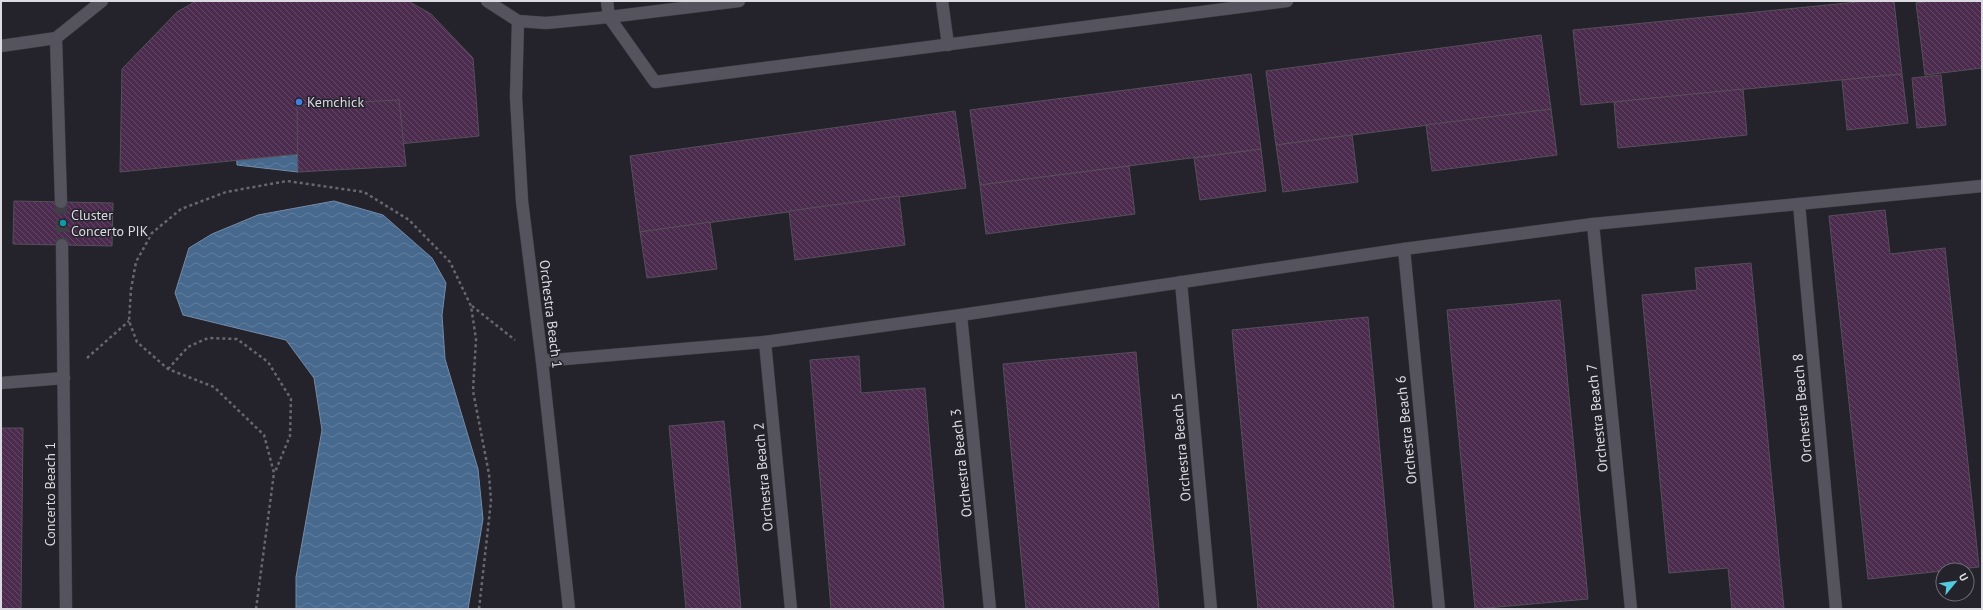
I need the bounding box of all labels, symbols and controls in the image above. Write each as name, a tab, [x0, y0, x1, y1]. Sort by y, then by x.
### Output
place label: Kemchick	[307, 93, 364, 111]
marker: Kemchick	[294, 97, 304, 107]
place label: Cluster Concerto PIK	[71, 206, 149, 240]
marker: Cluster Concerto PIK	[58, 218, 68, 228]
street label: Orchestra Beach 1	[535, 259, 567, 369]
street label: Orchestra Beach 8	[1788, 353, 1816, 463]
street label: Orchestra Beach 7	[1582, 363, 1612, 473]
street label: Orchestra Beach 6	[1391, 375, 1421, 485]
street label: Orchestra Beach 5	[1167, 392, 1195, 502]
street label: Orchestra Beach 3	[946, 408, 976, 518]
street label: Orchestra Beach 2	[749, 422, 777, 532]
street label: Concerto Beach 1	[41, 442, 59, 546]
north arrow	[1935, 562, 1975, 602]
text: U	[1956, 571, 1972, 584]

